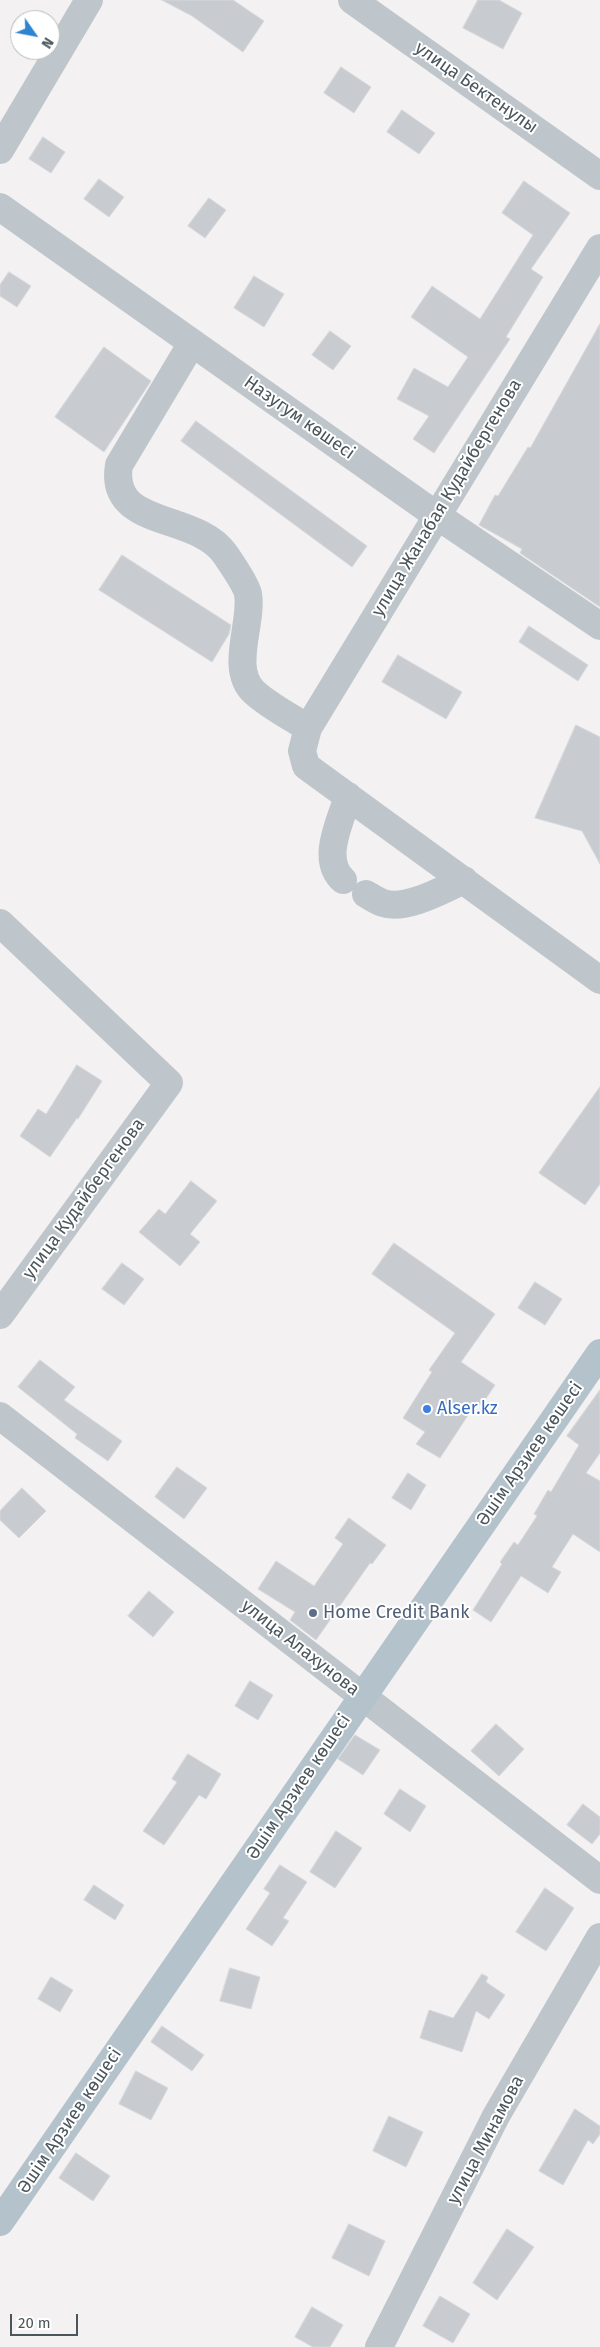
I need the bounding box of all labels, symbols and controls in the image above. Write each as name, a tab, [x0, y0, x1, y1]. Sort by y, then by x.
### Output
north arrow	[10, 10, 60, 60]
text: N	[38, 34, 57, 51]
street label: улица Бектенулы	[410, 38, 542, 138]
street label: Назугум көшесі	[239, 372, 359, 464]
street label: улица Жанабая Кудайбергенова	[367, 375, 527, 621]
street label: улица Кудайбергенова	[18, 1114, 150, 1284]
street label: Әшім Арзиев көшесі	[472, 1378, 588, 1530]
place label: Alser.kz	[437, 1398, 498, 1420]
marker: Alser.kz	[421, 1403, 433, 1415]
street label: улица Алахунова	[237, 1595, 363, 1701]
place label: Home Credit Bank	[323, 1602, 469, 1624]
marker: Home Credit Bank	[307, 1607, 319, 1619]
street label: Әшім Арзиев көшесі	[242, 1710, 356, 1864]
street label: Әшім Арзиев көшесі	[13, 2044, 127, 2198]
street label: улица Минамова	[443, 2072, 529, 2208]
scale bar	[12, 2304, 80, 2336]
text: 20 m	[18, 2314, 51, 2332]

